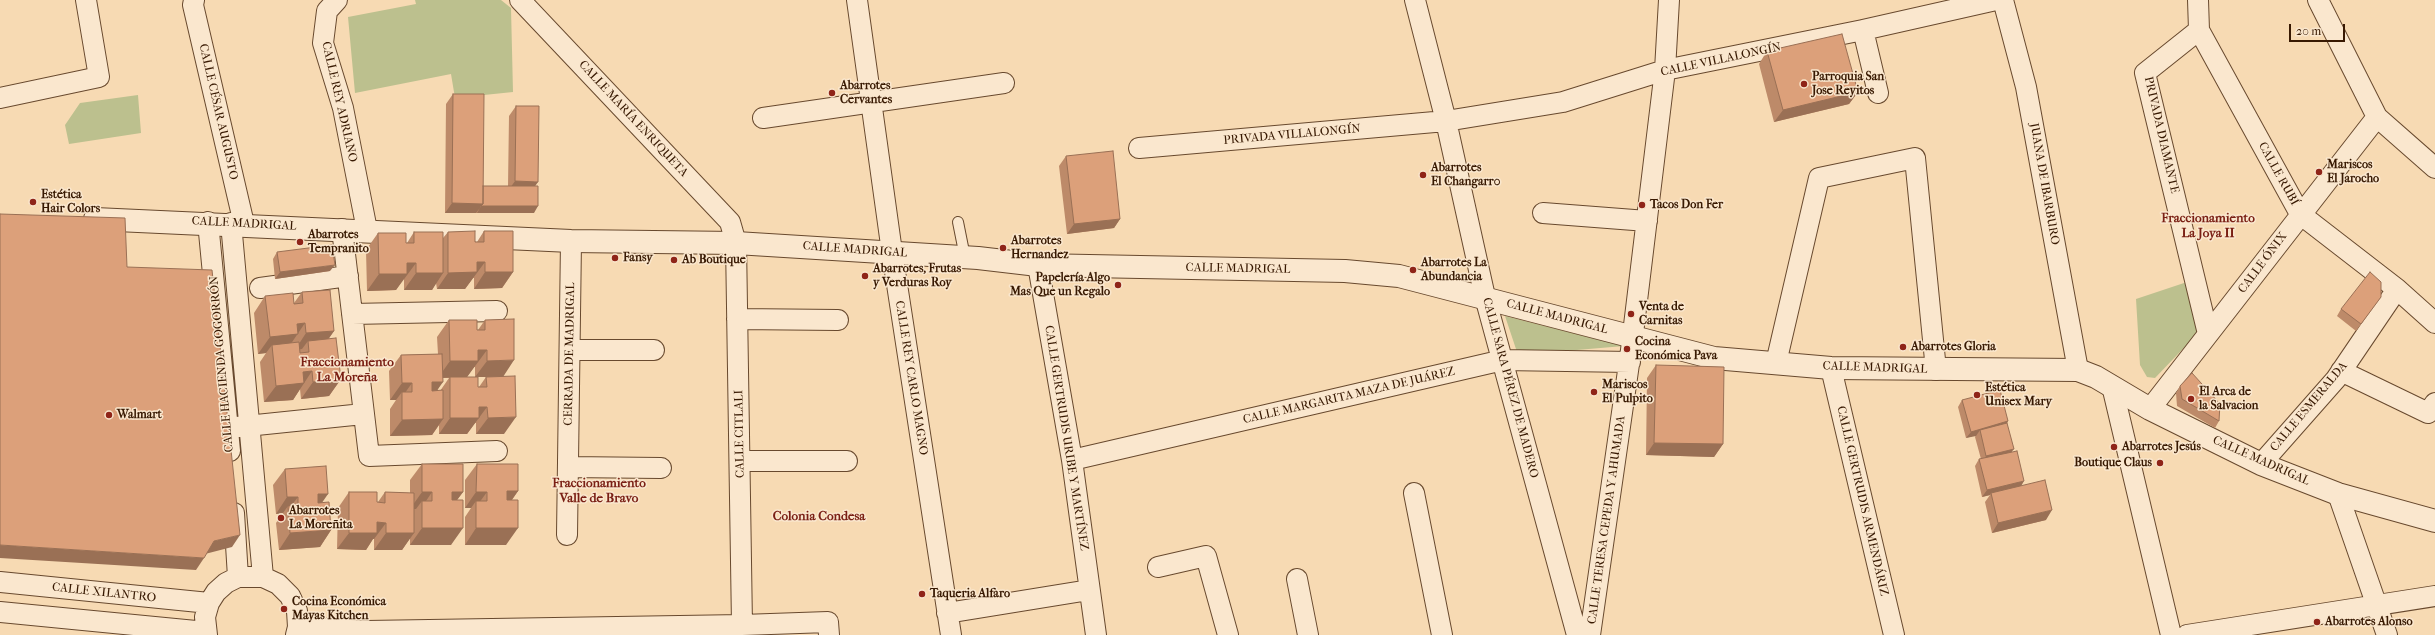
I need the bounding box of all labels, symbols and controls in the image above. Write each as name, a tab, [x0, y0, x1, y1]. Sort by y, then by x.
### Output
scale bar	[2291, 16, 2347, 42]
text: 20 m	[2296, 24, 2321, 38]
street label: CALLE REY ADRIANO	[318, 40, 360, 164]
street label: CALLE VILLALONGÍN	[1659, 40, 1783, 80]
street label: CALLE CÉSAR AUGUSTO	[195, 43, 241, 181]
street label: CALLE MARÍA ENRIQUETA	[575, 58, 691, 180]
place label: Parroquia San Jose Reyitos	[1812, 70, 1884, 98]
street label: PRIVADA DIAMANTE	[2141, 75, 2181, 195]
place label: Abarrotes Cervantes	[840, 79, 892, 107]
marker: Parroquia San Jose Reyitos	[1799, 79, 1809, 89]
marker: Abarrotes Cervantes	[827, 88, 837, 98]
street label: PRIVADA VILLALONGÍN	[1223, 122, 1361, 148]
street label: JUANA DE IBARBURO	[2026, 122, 2062, 246]
street label: CALLE RUBÍ	[2255, 140, 2301, 208]
place label: Mariscos El Jarocho	[2327, 158, 2379, 186]
place label: Abarrotes El Changarr0	[1431, 161, 1500, 189]
marker: Mariscos El Jarocho	[2314, 167, 2324, 177]
marker: Abarrotes El Changarr0	[1418, 170, 1428, 180]
place label: Estética Hair Colors	[41, 188, 100, 216]
marker: Estética Hair Colors	[28, 197, 38, 207]
place label: Tacos Don Fer	[1650, 198, 1723, 212]
marker: Tacos Don Fer	[1637, 200, 1647, 210]
district label: Fraccionamiento La Joya II	[2161, 211, 2255, 242]
street label: CALLE MADRIGAL	[191, 214, 297, 234]
place label: Abarrotes Tempranito	[308, 228, 369, 256]
street label: CALLE ÓNIX	[2235, 230, 2291, 296]
place label: Abarrotes Hernandez	[1011, 234, 1069, 262]
marker: Abarrotes Tempranito	[295, 237, 305, 247]
street label: CALLE MADRIGAL	[802, 239, 908, 261]
marker: Abarrotes Hernandez	[998, 243, 1008, 253]
place label: Fansy	[623, 251, 653, 265]
marker: Fansy	[610, 253, 620, 263]
place label: Ab Boutique	[682, 253, 746, 267]
marker: Ab Boutique	[669, 255, 679, 265]
place label: Abarrotes La Abundancia	[1421, 256, 1487, 284]
street label: CALLE MADRIGAL	[1186, 261, 1290, 277]
place label: Abarrotes, Frutas y Verduras Roy	[873, 262, 961, 290]
marker: Abarrotes La Abundancia	[1408, 265, 1418, 275]
marker: Abarrotes, Frutas y Verduras Roy	[860, 271, 870, 281]
place label: Papelería Algo Mas Que un Regalo	[1010, 271, 1110, 299]
street label: CALLE HACIENDA GOGORRÓN	[207, 275, 237, 453]
marker: Papelería Algo Mas Que un Regalo	[1113, 280, 1123, 290]
street label: CERRADA DE MADRIGAL	[562, 282, 578, 426]
street label: CALLE SARA PÉREZ DE MADERO	[1479, 296, 1541, 480]
street label: CALLE MADRIGAL	[1505, 296, 1609, 338]
street label: CALLE REY CARLO MAGNO	[892, 300, 930, 456]
place label: Venta de Carnitas	[1639, 300, 1684, 328]
marker: Venta de Carnitas	[1626, 309, 1636, 319]
street label: CALLE GERTRUDIS URIBE Y MARTÍNEZ	[1041, 324, 1091, 552]
place label: Cocina Económica Pava	[1635, 335, 1717, 363]
place label: Abarrotes Gloria	[1911, 340, 1996, 354]
marker: Abarrotes Gloria	[1898, 342, 1908, 352]
marker: Cocina Económica Pava	[1622, 344, 1632, 354]
district label: Fraccionamiento La Moreña	[300, 355, 394, 386]
street label: CALLE MADRIGAL	[1822, 359, 1928, 377]
street label: CALLE ESMERALDA	[2267, 359, 2351, 455]
street label: CALLE MARGARITA MAZA DE JUÁREZ	[1242, 365, 1456, 427]
place label: Mariscos El Pulpito	[1602, 378, 1653, 406]
place label: Estética Unisex Mary	[1985, 381, 2052, 409]
place label: El Arca de la Salvacion	[2199, 385, 2259, 413]
marker: Mariscos El Pulpito	[1589, 387, 1599, 397]
street label: CALLE CITLALI	[732, 390, 748, 478]
marker: Estética Unisex Mary	[1972, 390, 1982, 400]
marker: El Arca de la Salvacion	[2186, 394, 2196, 404]
street label: CALLE GERTRUDIS ARMENDÁRIZ	[1833, 405, 1891, 597]
place label: Walmart	[117, 408, 162, 422]
marker: Walmart	[104, 410, 114, 420]
street label: CALLE TERESA CEPEDA Y AHUMADA	[1585, 415, 1629, 625]
street label: CALLE MADRIGAL	[2210, 433, 2312, 489]
place label: Abarrotes Jesús	[2122, 440, 2201, 454]
marker: Abarrotes Jesús	[2109, 442, 2119, 452]
place label: Boutique Claus	[2074, 456, 2152, 470]
marker: Boutique Claus	[2155, 458, 2165, 468]
district label: Fraccionamiento Valle de Bravo	[552, 476, 646, 507]
place label: Abarrotes La Moreñita	[289, 504, 352, 532]
district label: Colonia Condesa	[773, 509, 865, 525]
marker: Abarrotes La Moreñita	[276, 513, 286, 523]
street label: CALLE XILANTRO	[51, 580, 157, 606]
place label: Taqueria Alfaro	[930, 587, 1010, 601]
marker: Taqueria Alfaro	[917, 589, 927, 599]
place label: Cocina Económica Mayas Kitchen	[292, 595, 386, 623]
marker: Cocina Económica Mayas Kitchen	[279, 604, 289, 614]
place label: Abarrotes Alonso	[2325, 615, 2412, 629]
marker: Abarrotes Alonso	[2312, 617, 2322, 627]

